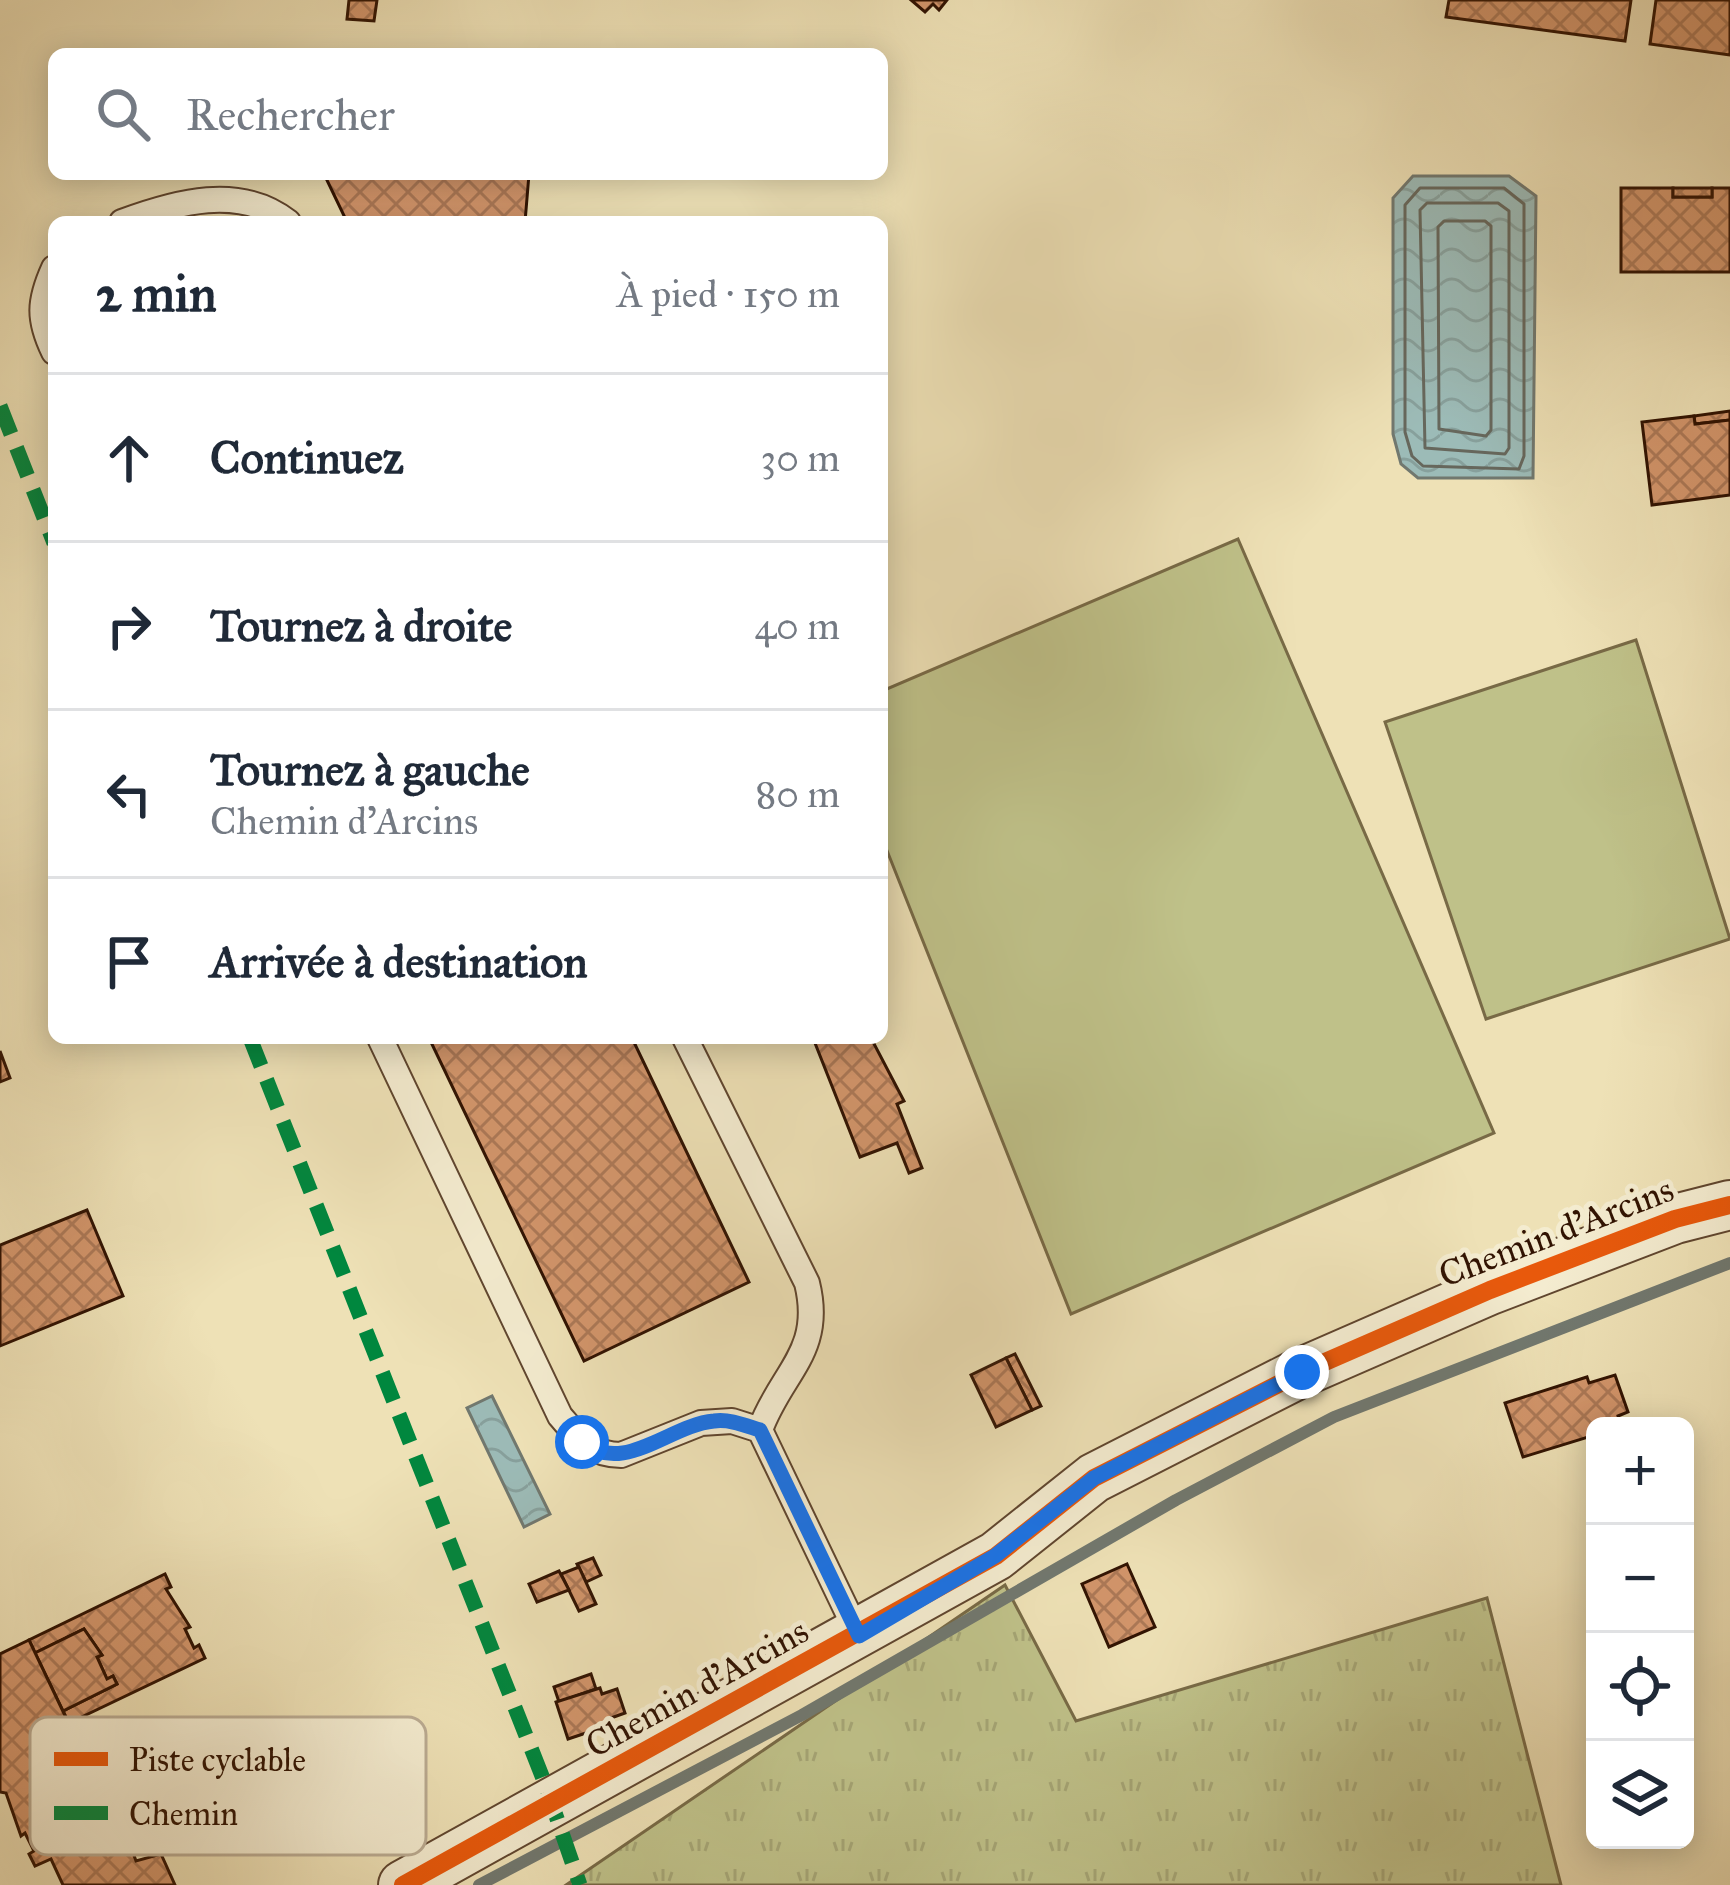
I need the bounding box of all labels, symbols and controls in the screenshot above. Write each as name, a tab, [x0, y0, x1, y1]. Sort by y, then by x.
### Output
search box	[48, 48, 888, 180]
icon: search	[90, 81, 156, 147]
text: Rechercher	[186, 87, 395, 142]
text: 2 min	[96, 263, 217, 325]
text: À pied · 150 m	[617, 270, 840, 318]
icon: ahead	[96, 425, 162, 491]
text: Continuez	[210, 430, 404, 485]
text: 30 m	[761, 434, 840, 482]
icon: right	[96, 593, 162, 659]
text: Tournez à droite	[210, 598, 512, 653]
text: 40 m	[754, 602, 840, 650]
text: Tournez à gauche	[210, 742, 530, 797]
icon: left	[96, 761, 162, 827]
text: 80 m	[755, 770, 840, 818]
text: Chemin d'Arcins	[210, 797, 478, 845]
icon: arrive	[96, 929, 162, 995]
text: Arrivée à destination	[210, 934, 588, 989]
street label: Chemin d'Arcins	[1433, 1167, 1679, 1297]
route end	[1275, 1345, 1329, 1399]
route start	[555, 1415, 609, 1469]
map controls	[1586, 1417, 1694, 1849]
button: +	[1586, 1417, 1694, 1525]
button: −	[1586, 1525, 1694, 1633]
street label: Chemin d'Arcins	[578, 1609, 816, 1767]
button: locate	[1586, 1633, 1694, 1741]
legend	[30, 1717, 426, 1855]
text: Piste cyclable	[129, 1740, 306, 1780]
button: layers	[1586, 1741, 1694, 1849]
text: Chemin	[129, 1794, 238, 1834]

